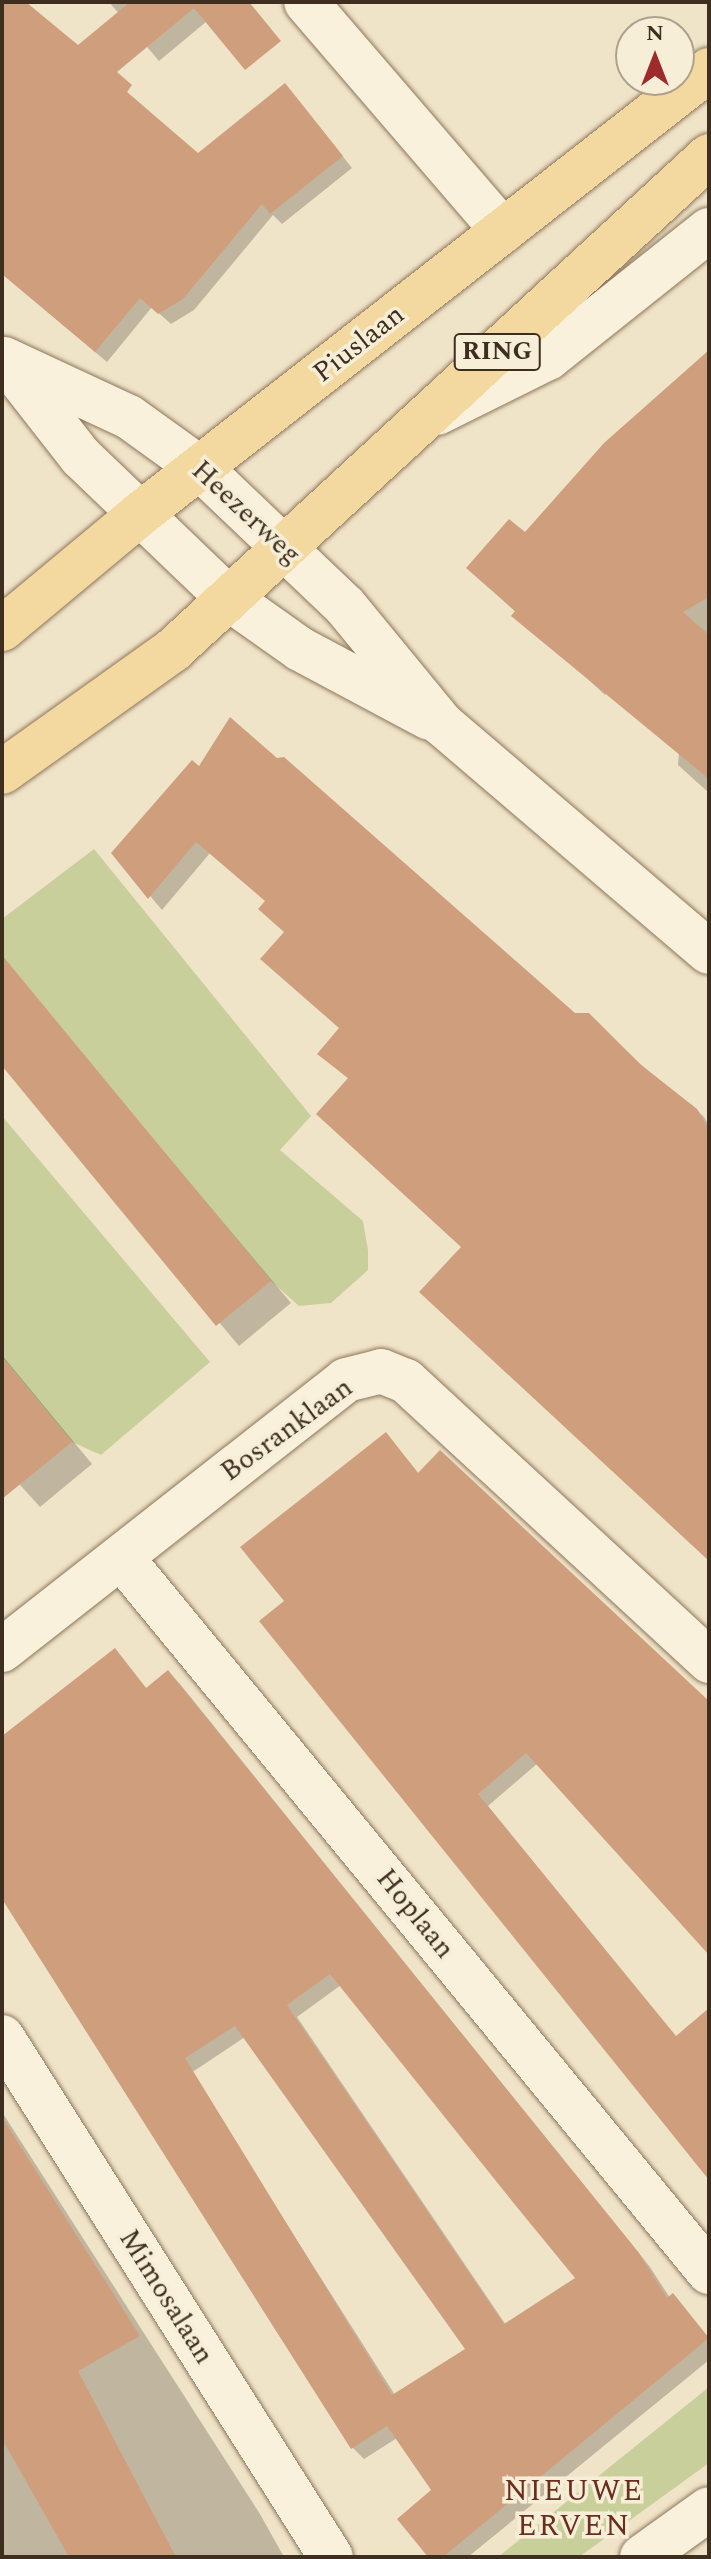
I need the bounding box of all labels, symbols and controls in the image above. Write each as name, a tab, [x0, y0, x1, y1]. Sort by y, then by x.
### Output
north arrow	[615, 16, 695, 96]
text: N	[646, 17, 664, 50]
street label: Piuslaan	[307, 298, 411, 390]
road number: RING	[453, 330, 541, 374]
street label: Heezerweg	[184, 454, 308, 572]
street label: Bosranklaan	[215, 1371, 359, 1489]
street label: Hoplaan	[369, 1862, 461, 1966]
street label: Mimosalaan	[111, 2223, 221, 2371]
district label: NIEUWE ERVEN	[504, 2473, 644, 2544]

